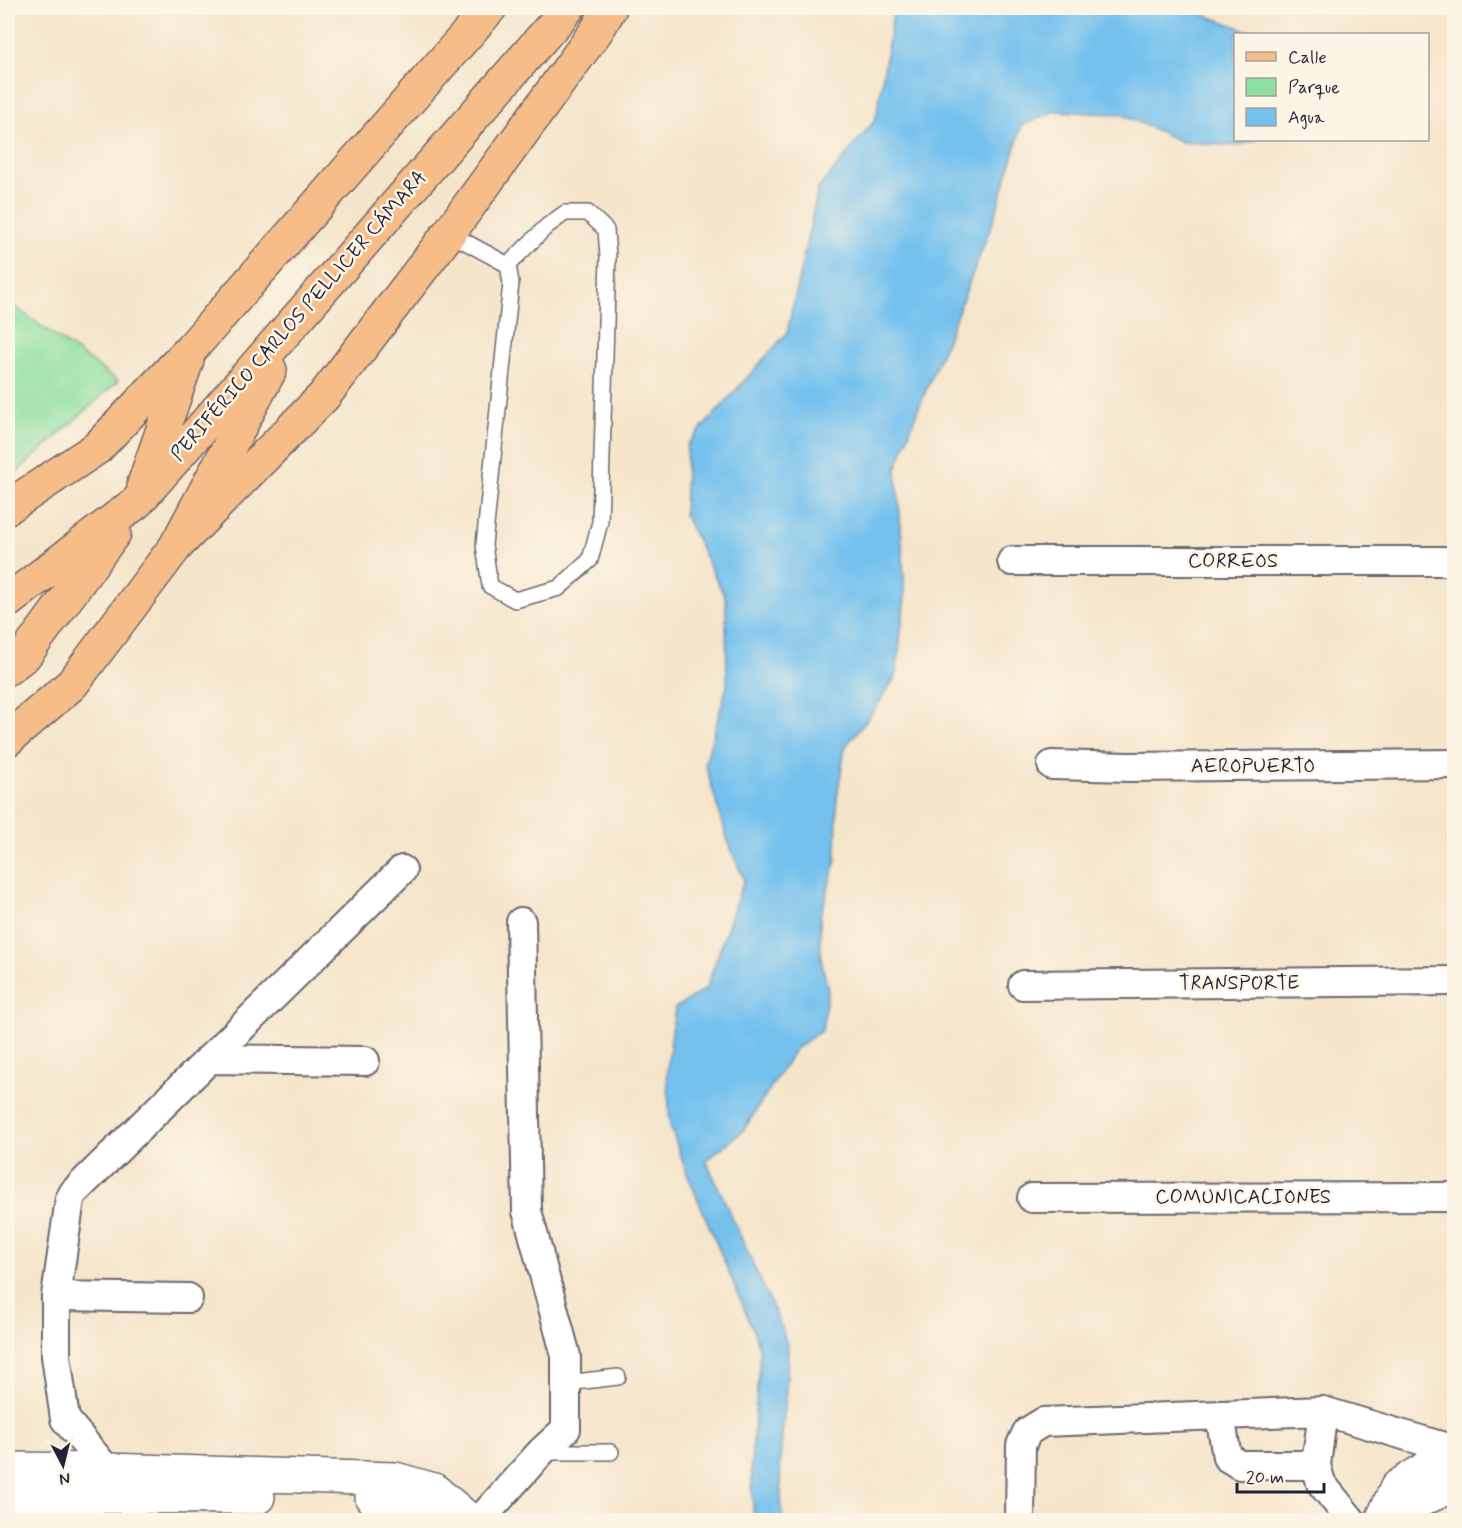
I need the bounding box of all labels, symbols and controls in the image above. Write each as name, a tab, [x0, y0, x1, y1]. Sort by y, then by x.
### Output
legend	[1234, 33, 1429, 141]
text: Calle	[1288, 46, 1327, 70]
text: Parque	[1288, 76, 1340, 100]
text: Agua	[1288, 106, 1325, 130]
street label: PERIFÉRICO CARLOS PELLICER CÁMARA	[165, 165, 433, 467]
street label: CORREOS	[1188, 548, 1278, 575]
street label: AEROPUERTO	[1191, 753, 1315, 780]
street label: TRANSPORTE	[1179, 970, 1299, 997]
street label: COMUNICACIONES	[1155, 1184, 1331, 1211]
north arrow	[33, 1435, 93, 1495]
scale bar	[1237, 1456, 1324, 1494]
text: 20 m	[1246, 1466, 1284, 1490]
text: N	[58, 1467, 71, 1489]

